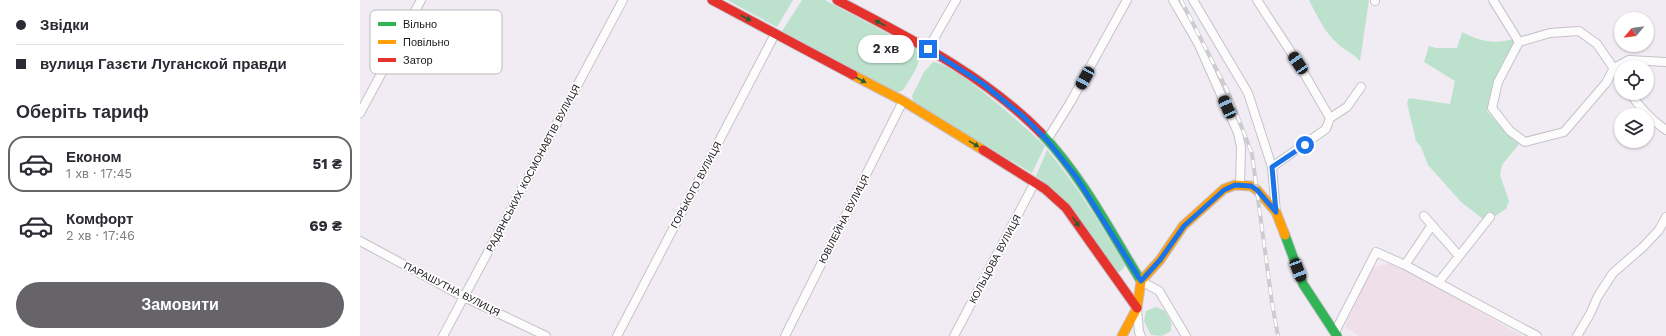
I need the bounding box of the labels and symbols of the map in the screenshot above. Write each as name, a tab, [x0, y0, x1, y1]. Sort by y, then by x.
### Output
legend	[370, 10, 502, 74]
north arrow	[1614, 12, 1654, 52]
one-way arrow	[740, 15, 752, 22]
text: Вільно	[403, 18, 437, 31]
one-way arrow	[874, 19, 886, 26]
callout: 2 хв	[858, 35, 914, 63]
text: Повільно	[403, 36, 450, 49]
route end	[919, 40, 937, 58]
car	[1286, 50, 1310, 76]
text: Затор	[403, 54, 433, 67]
car	[1074, 65, 1096, 91]
one-way arrow	[855, 76, 866, 83]
street label: РАДЯНСЬКИХ КОСМОНАВТІВ ВУЛИЦЯ	[484, 83, 582, 253]
car	[1217, 94, 1237, 120]
route start	[1296, 136, 1314, 154]
street label: ГОРЬКОГО ВУЛИЦЯ	[669, 140, 723, 230]
one-way arrow	[968, 140, 980, 147]
street label: ЮВІЛЕЙНА ВУЛИЦЯ	[816, 172, 871, 265]
street label: КОЛЬЦОВА ВУЛИЦЯ	[967, 213, 1023, 305]
one-way arrow	[1072, 217, 1080, 227]
car	[1288, 257, 1308, 283]
street label: ПАРАШУТНА ВУЛИЦЯ	[402, 260, 502, 318]

